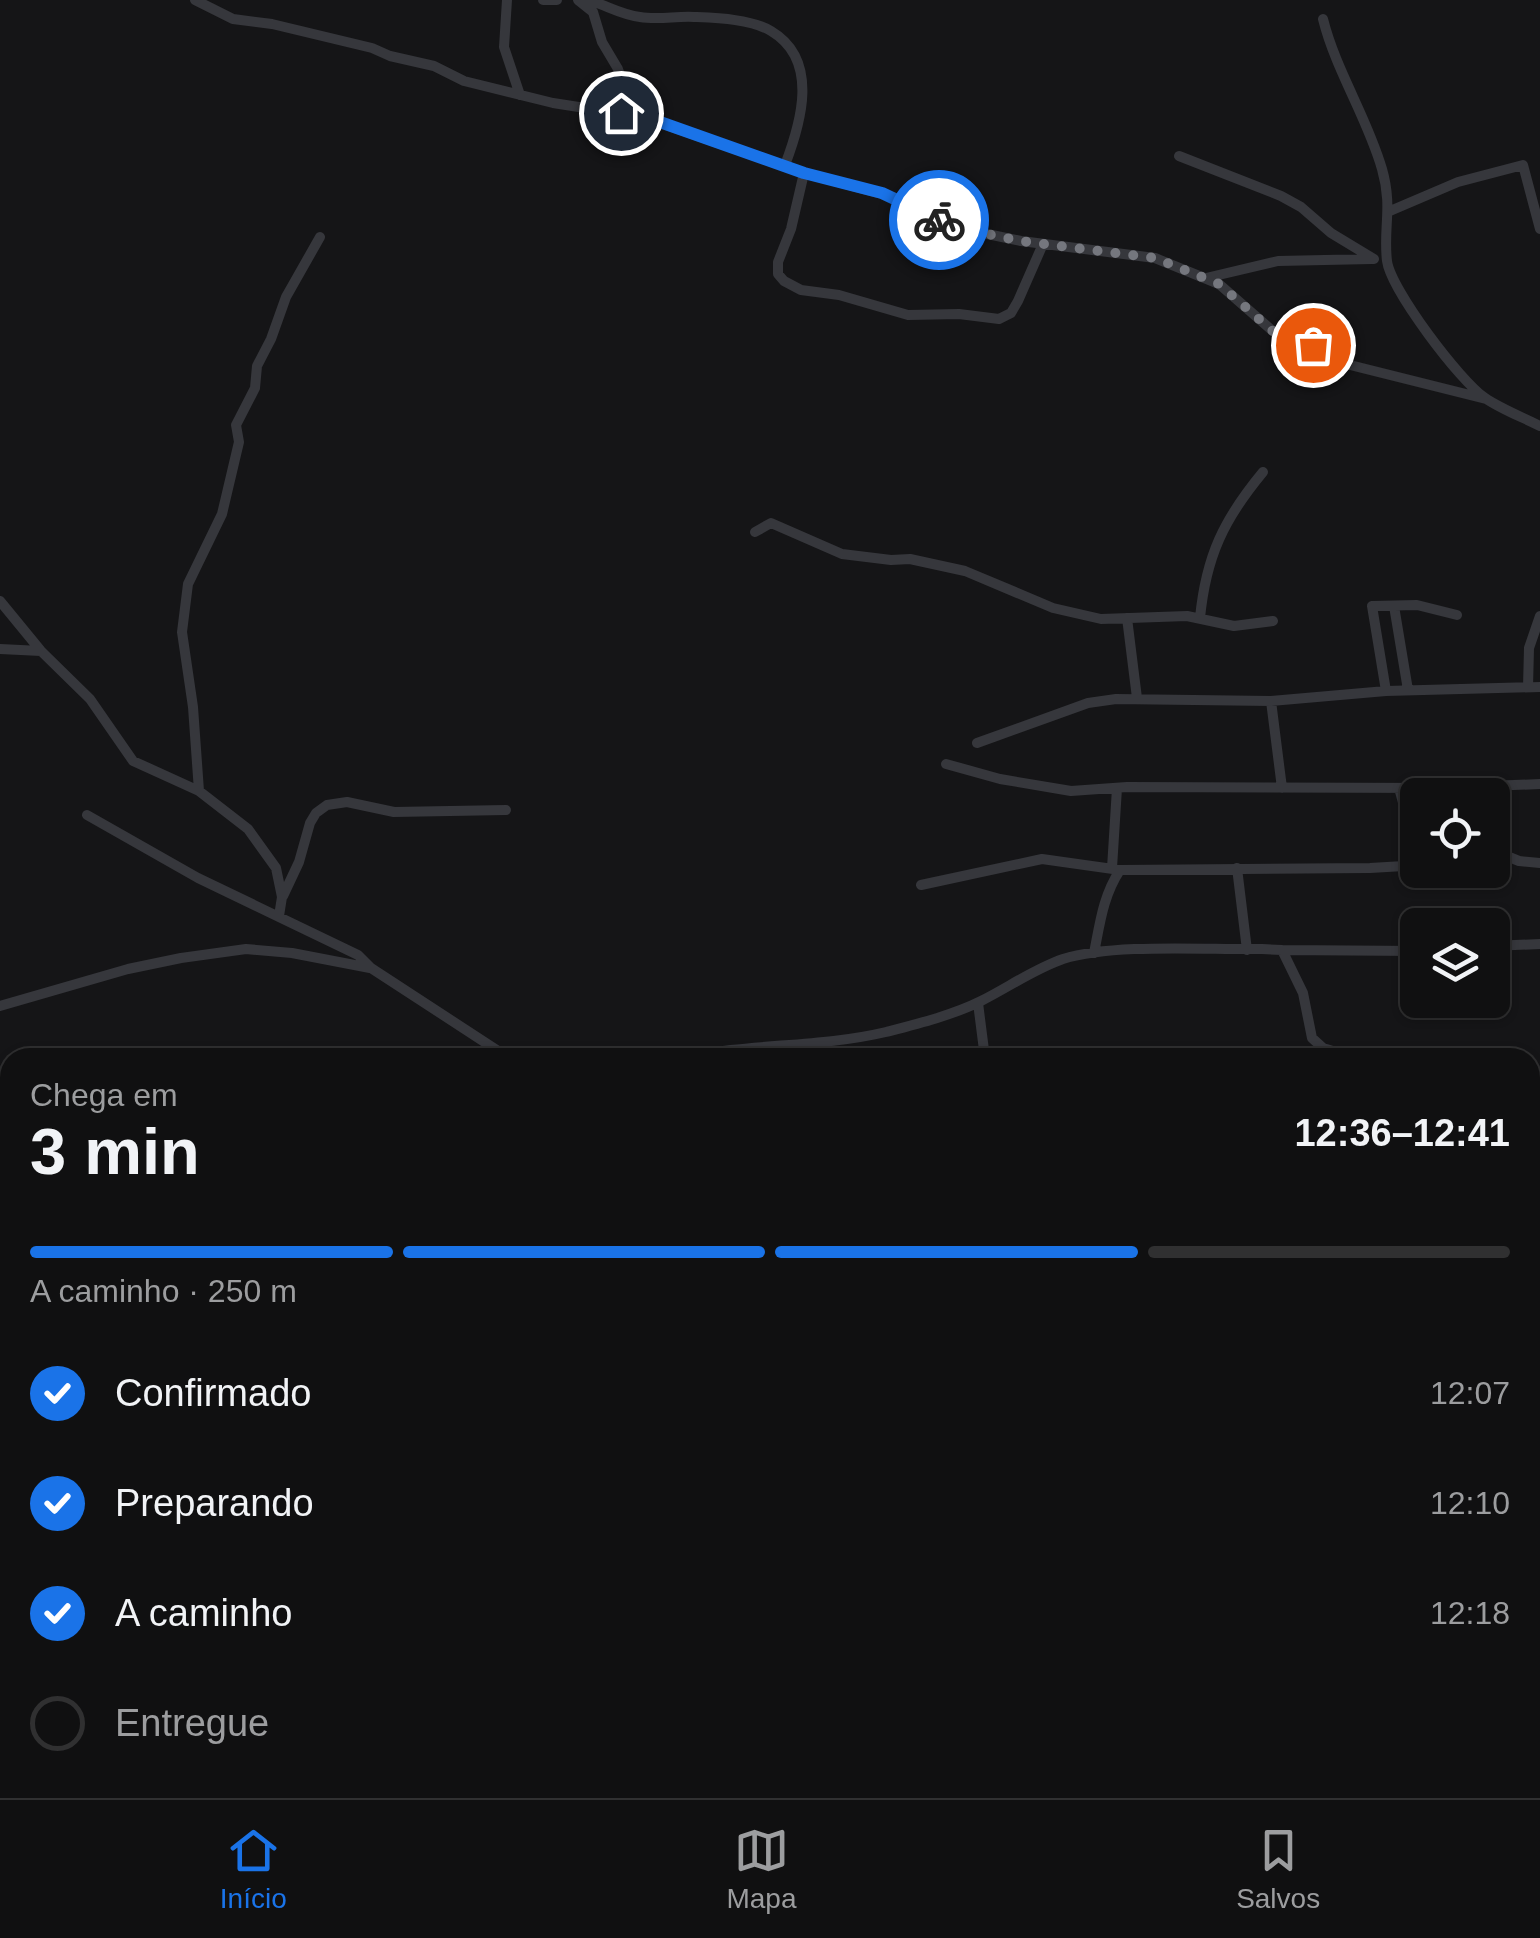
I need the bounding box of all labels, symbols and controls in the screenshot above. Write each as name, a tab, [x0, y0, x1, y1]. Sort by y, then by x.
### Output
pin	[579, 71, 664, 156]
icon: home	[594, 86, 649, 141]
courier	[889, 170, 989, 270]
icon: bike	[912, 193, 967, 248]
pin	[1271, 303, 1356, 388]
icon: bag	[1286, 318, 1341, 373]
map controls	[1400, 778, 1510, 1018]
button: locate	[1400, 778, 1510, 888]
button: layers	[1400, 908, 1510, 1018]
text: Chega em	[30, 1077, 178, 1113]
text: 12:36–12:41	[1294, 1112, 1510, 1154]
text: 3 min	[30, 1115, 200, 1188]
text: A caminho · 250 m	[30, 1273, 297, 1309]
icon: check	[30, 1366, 85, 1421]
text: Confirmado	[115, 1372, 311, 1414]
text: 12:07	[1430, 1375, 1510, 1411]
icon: check	[30, 1476, 85, 1531]
text: Preparando	[115, 1482, 314, 1524]
text: 12:10	[1430, 1485, 1510, 1521]
icon: check	[30, 1586, 85, 1641]
text: A caminho	[115, 1592, 292, 1634]
text: 12:18	[1430, 1595, 1510, 1631]
text: Entregue	[115, 1702, 269, 1744]
tab: Início	[220, 1823, 287, 1915]
tab: Mapa	[726, 1823, 796, 1915]
tab: Salvos	[1236, 1823, 1320, 1915]

